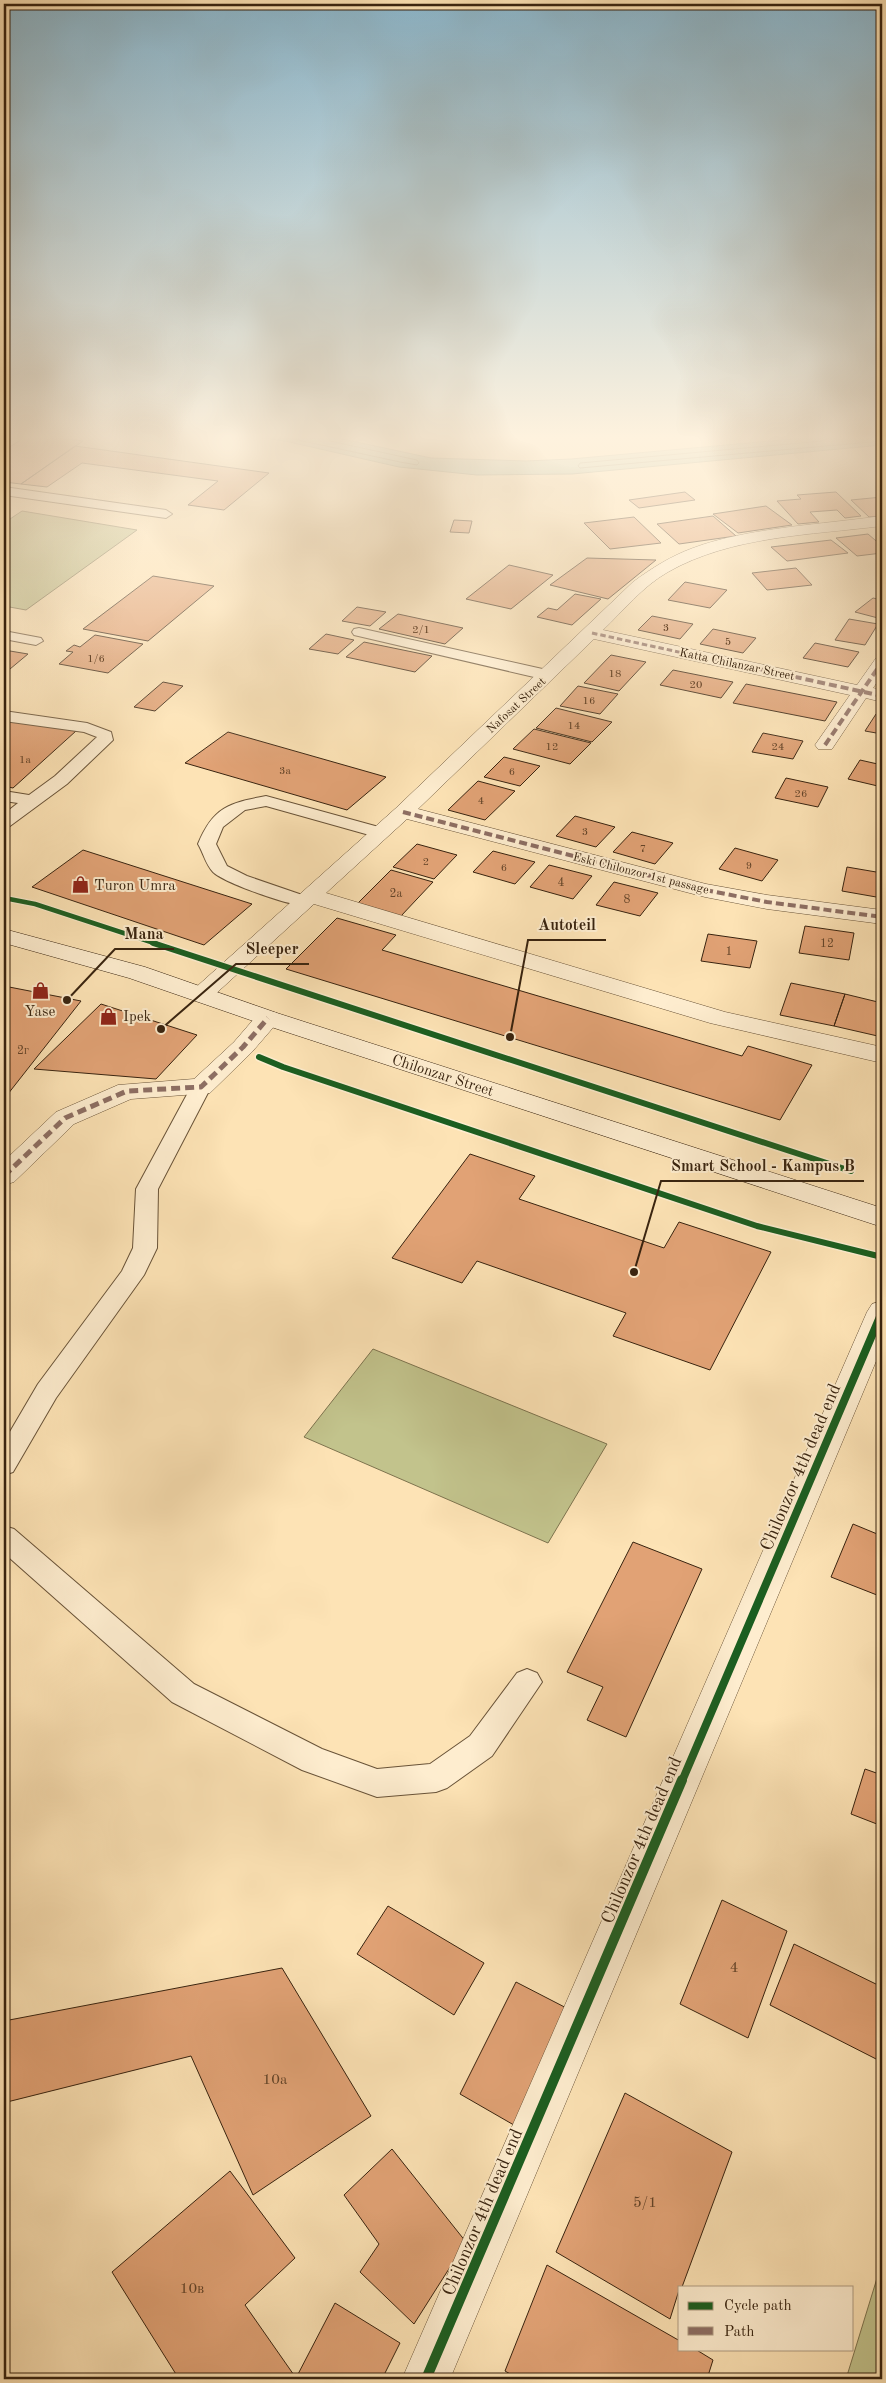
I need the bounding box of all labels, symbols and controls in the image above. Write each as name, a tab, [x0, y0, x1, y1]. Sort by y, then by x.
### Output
house number: 3	[663, 623, 669, 634]
house number: 2/1	[412, 625, 430, 636]
house number: 5	[725, 637, 731, 648]
street label: Katta Chilanzar Street	[678, 647, 795, 683]
house number: 1/6	[87, 654, 105, 665]
house number: 18	[609, 669, 621, 680]
street label: Nafosat Street	[485, 676, 548, 736]
house number: 20	[690, 680, 702, 691]
house number: 16	[583, 696, 595, 707]
house number: 14	[568, 721, 580, 732]
house number: 12	[546, 742, 558, 753]
house number: 24	[772, 742, 784, 753]
house number: 1a	[19, 755, 31, 766]
house number: 3a	[279, 766, 291, 777]
house number: 6	[509, 767, 515, 778]
house number: 26	[795, 789, 807, 800]
house number: 4	[478, 796, 484, 807]
house number: 3	[582, 827, 588, 838]
house number: 7	[640, 844, 646, 855]
street label: Eski Chilonzor 1st passage	[572, 851, 710, 897]
house number: 2	[423, 857, 429, 868]
house number: 9	[746, 861, 752, 872]
house number: 6	[501, 863, 507, 874]
shop icon: Turon Umra	[70, 875, 90, 895]
house number: 4	[558, 877, 565, 889]
place label: Turon Umra	[94, 879, 176, 894]
house number: 2а	[390, 888, 403, 900]
house number: 8	[624, 894, 631, 906]
callout: Autoteil	[528, 909, 606, 940]
callout: Mana	[115, 918, 174, 949]
text: Autoteil	[538, 918, 596, 934]
text: Mana	[124, 927, 164, 943]
callout: Sleeper	[236, 933, 309, 964]
house number: 12	[820, 938, 834, 950]
text: Sleeper	[245, 942, 299, 958]
house number: 1	[726, 946, 732, 958]
shop icon: Yase	[30, 980, 50, 1000]
place label: Yase	[25, 1005, 55, 1020]
shop icon: Ipek	[99, 1006, 119, 1026]
place label: Ipek	[123, 1010, 152, 1025]
house number: 2г	[17, 1045, 29, 1057]
street label: Chilonzar Street	[390, 1053, 495, 1100]
callout: Smart School - Kampus B	[661, 1150, 864, 1181]
text: Smart School - Kampus B	[671, 1159, 855, 1175]
street label: Chilonzor 4th dead end	[758, 1381, 844, 1554]
street label: Chilonzor 4th dead end	[599, 1754, 685, 1927]
house number: 4	[730, 1961, 738, 1976]
house number: 10a	[263, 2073, 288, 2088]
street label: Chilonzor 4th dead end	[440, 2126, 526, 2299]
house number: 5/1	[633, 2196, 657, 2211]
house number: 10в	[180, 2282, 204, 2297]
legend	[678, 2286, 854, 2350]
text: Cycle path	[724, 2299, 792, 2314]
text: Path	[724, 2325, 754, 2340]

